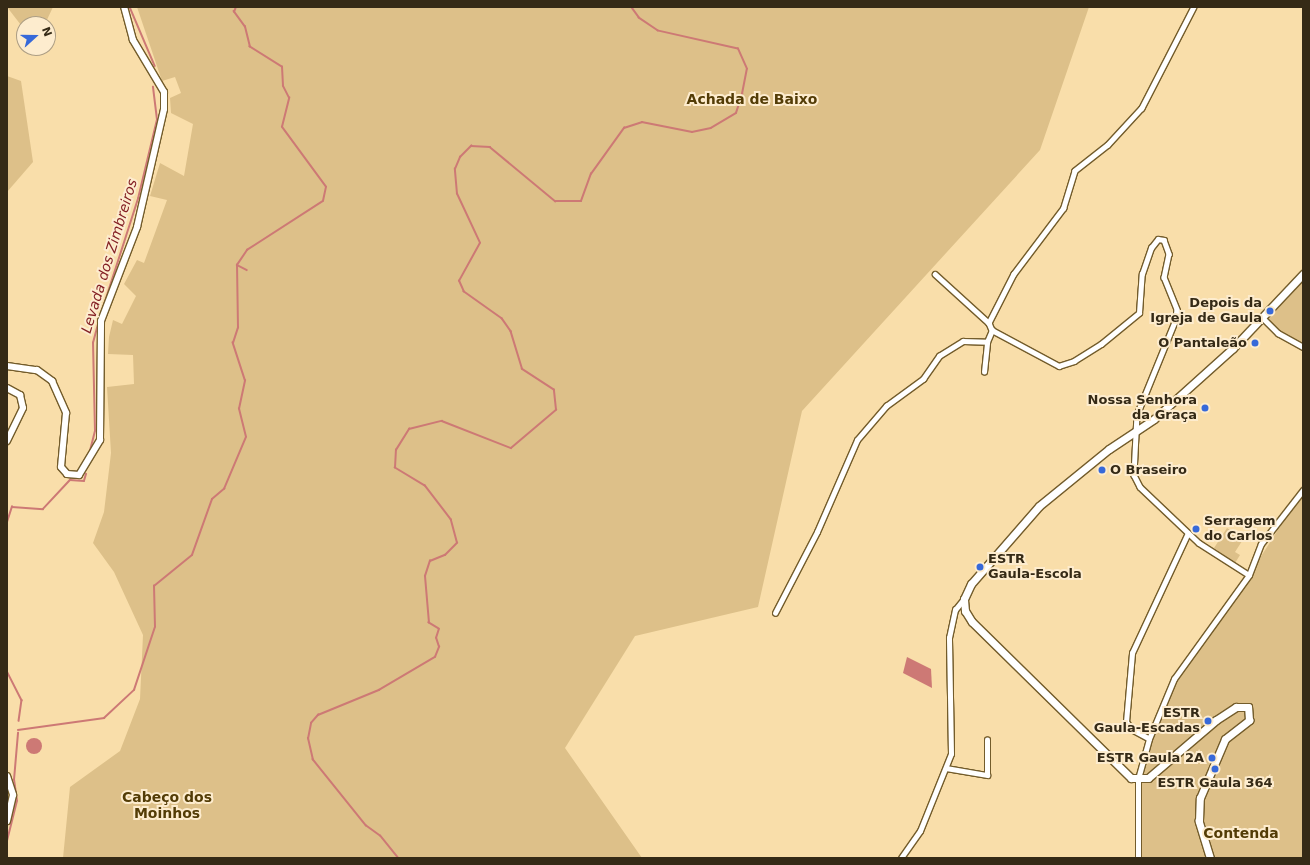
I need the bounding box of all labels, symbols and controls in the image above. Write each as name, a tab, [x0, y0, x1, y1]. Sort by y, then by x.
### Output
north arrow	[16, 16, 56, 56]
text: N	[39, 25, 54, 39]
district label: Achada de Baixo	[687, 91, 817, 107]
water label: Levada dos Zimbreiros	[78, 177, 140, 335]
place label: Depois da Igreja de Gaula	[1150, 296, 1262, 327]
marker: Depois da Igreja de Gaula	[1265, 306, 1275, 316]
place label: O Pantaleão	[1158, 335, 1247, 351]
marker: O Pantaleão	[1250, 338, 1260, 348]
place label: Nossa Senhora da Graça	[1088, 393, 1197, 424]
marker: Nossa Senhora da Graça	[1200, 403, 1210, 413]
place label: O Braseiro	[1110, 462, 1187, 478]
marker: O Braseiro	[1097, 465, 1107, 475]
place label: Serragem do Carlos	[1204, 514, 1275, 545]
marker: Serragem do Carlos	[1191, 524, 1201, 534]
place label: ESTR Gaula-Escola	[988, 552, 1082, 583]
marker: ESTR Gaula-Escola	[975, 562, 985, 572]
place label: ESTR Gaula-Escadas	[1094, 706, 1200, 737]
marker: ESTR Gaula-Escadas	[1203, 716, 1213, 726]
place label: ESTR Gaula 2A	[1097, 750, 1204, 766]
marker: ESTR Gaula 2A	[1207, 753, 1217, 763]
marker: ESTR Gaula 364	[1210, 764, 1220, 774]
place label: ESTR Gaula 364	[1157, 775, 1273, 791]
district label: Cabeço dos Moinhos	[122, 789, 212, 822]
district label: Contenda	[1203, 825, 1279, 841]

